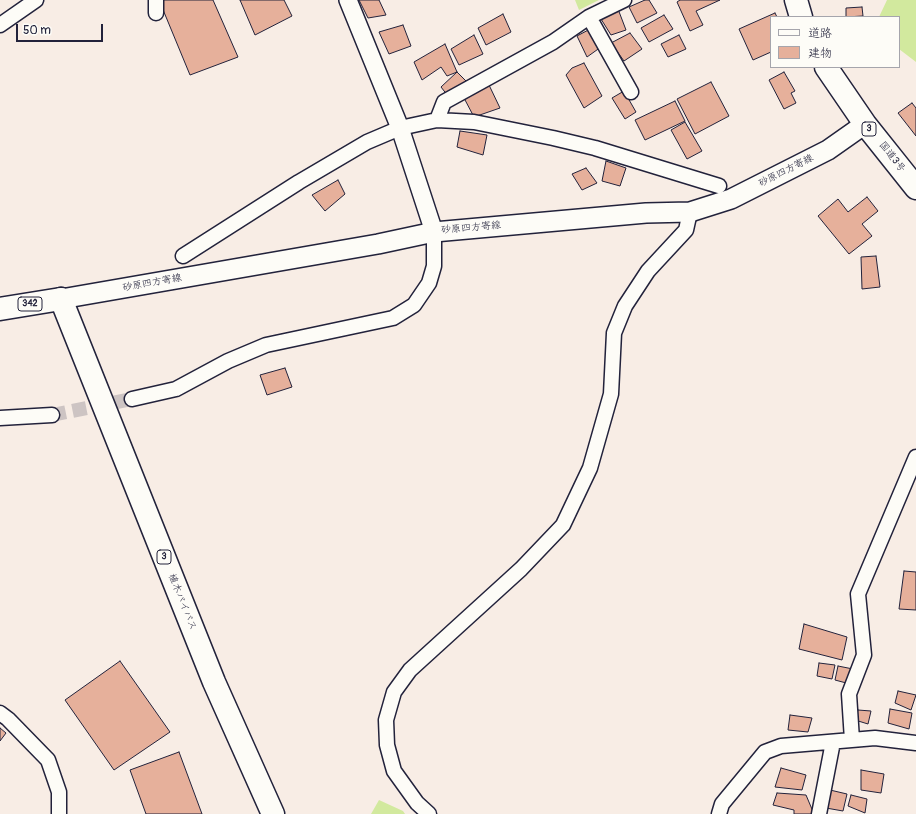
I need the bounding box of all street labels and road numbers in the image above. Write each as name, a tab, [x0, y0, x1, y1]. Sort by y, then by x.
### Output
road number: 3	[862, 122, 876, 136]
street label: 国道3号	[876, 139, 908, 175]
street label: 砂原四方寄線	[757, 152, 815, 190]
street label: 砂原四方寄線	[441, 219, 501, 237]
street label: 砂原四方寄線	[121, 272, 183, 294]
road number: 342	[18, 297, 42, 311]
road number: 3	[157, 550, 171, 564]
street label: 植木バイパス	[165, 572, 199, 632]

